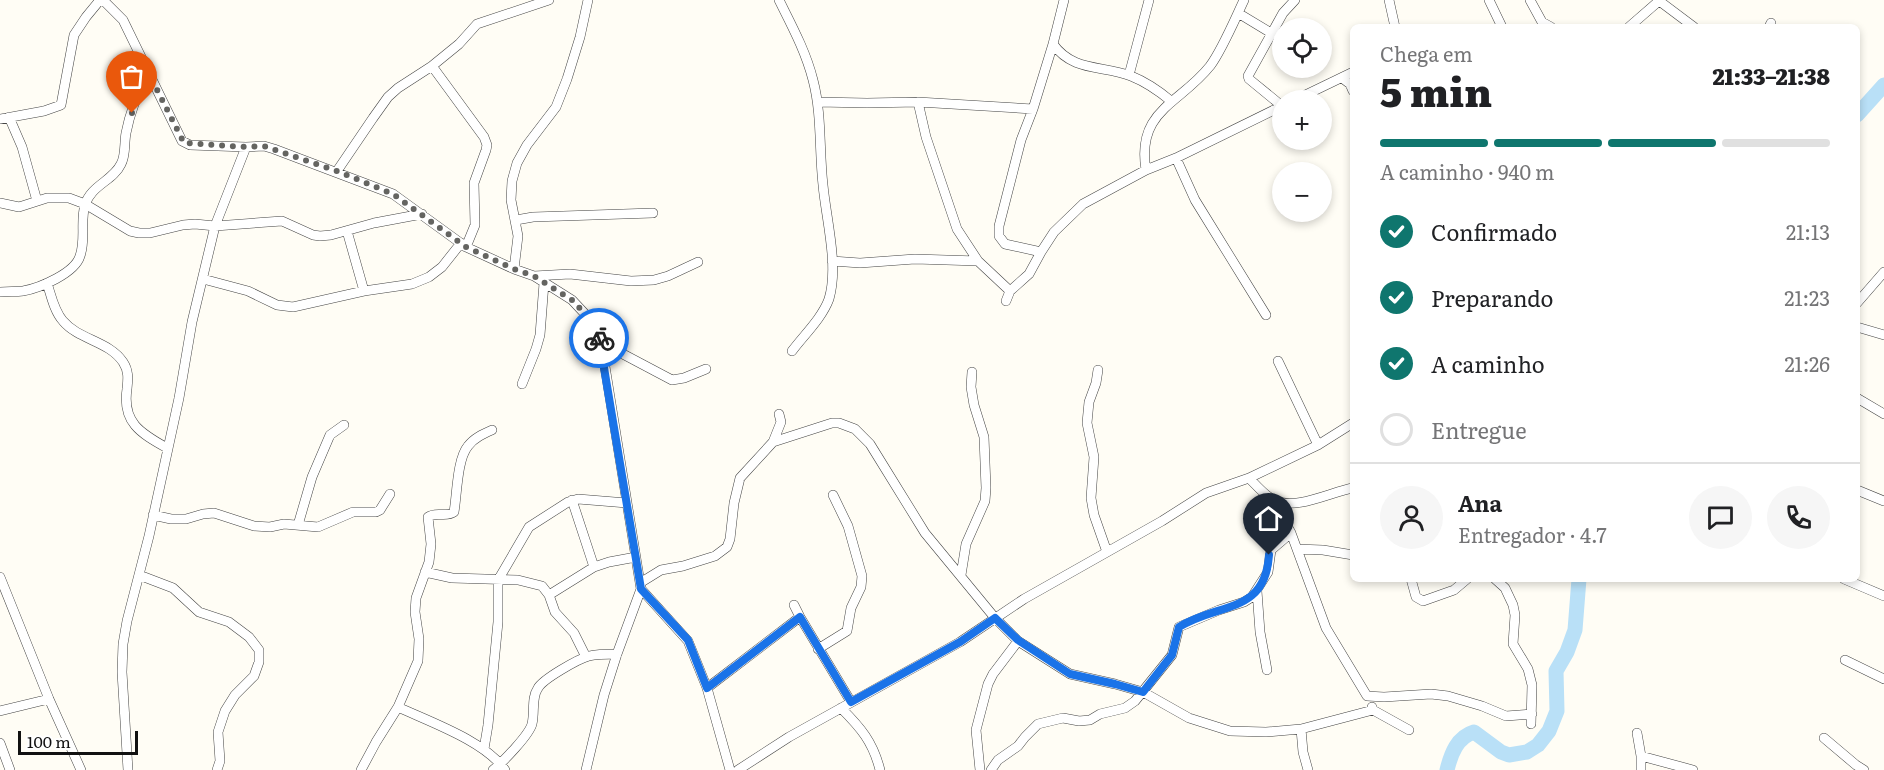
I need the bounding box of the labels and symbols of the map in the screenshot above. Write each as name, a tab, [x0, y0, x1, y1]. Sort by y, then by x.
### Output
pin	[106, 51, 157, 113]
courier	[569, 308, 629, 368]
pin	[1243, 493, 1294, 555]
scale bar	[18, 728, 138, 756]

